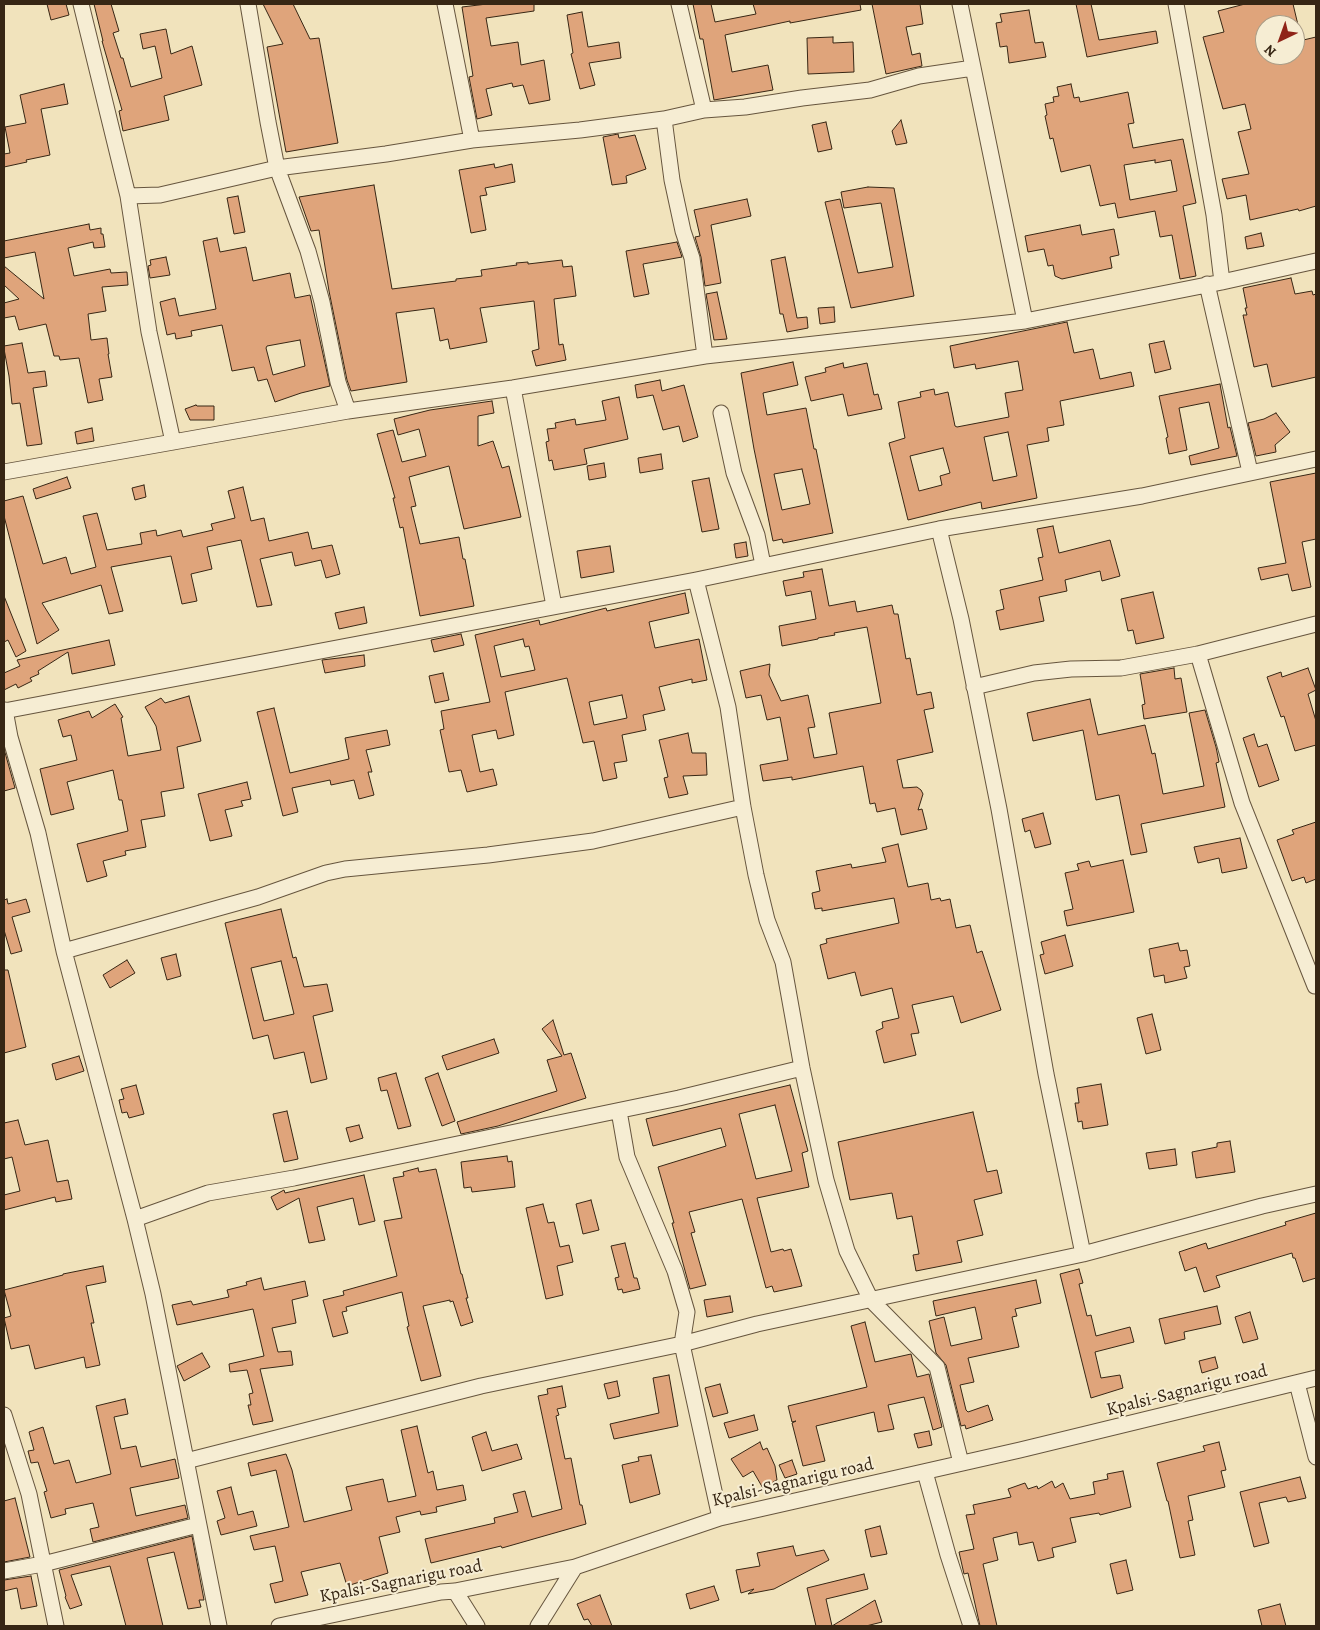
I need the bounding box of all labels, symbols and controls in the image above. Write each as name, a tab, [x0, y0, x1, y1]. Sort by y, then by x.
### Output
north arrow	[1255, 15, 1305, 65]
text: N	[1260, 40, 1280, 61]
street label: Kpalsi-Sagnarigu road	[1104, 1361, 1270, 1421]
street label: Kpalsi-Sagnarigu road	[710, 1454, 876, 1512]
street label: Kpalsi-Sagnarigu road	[318, 1556, 484, 1608]

